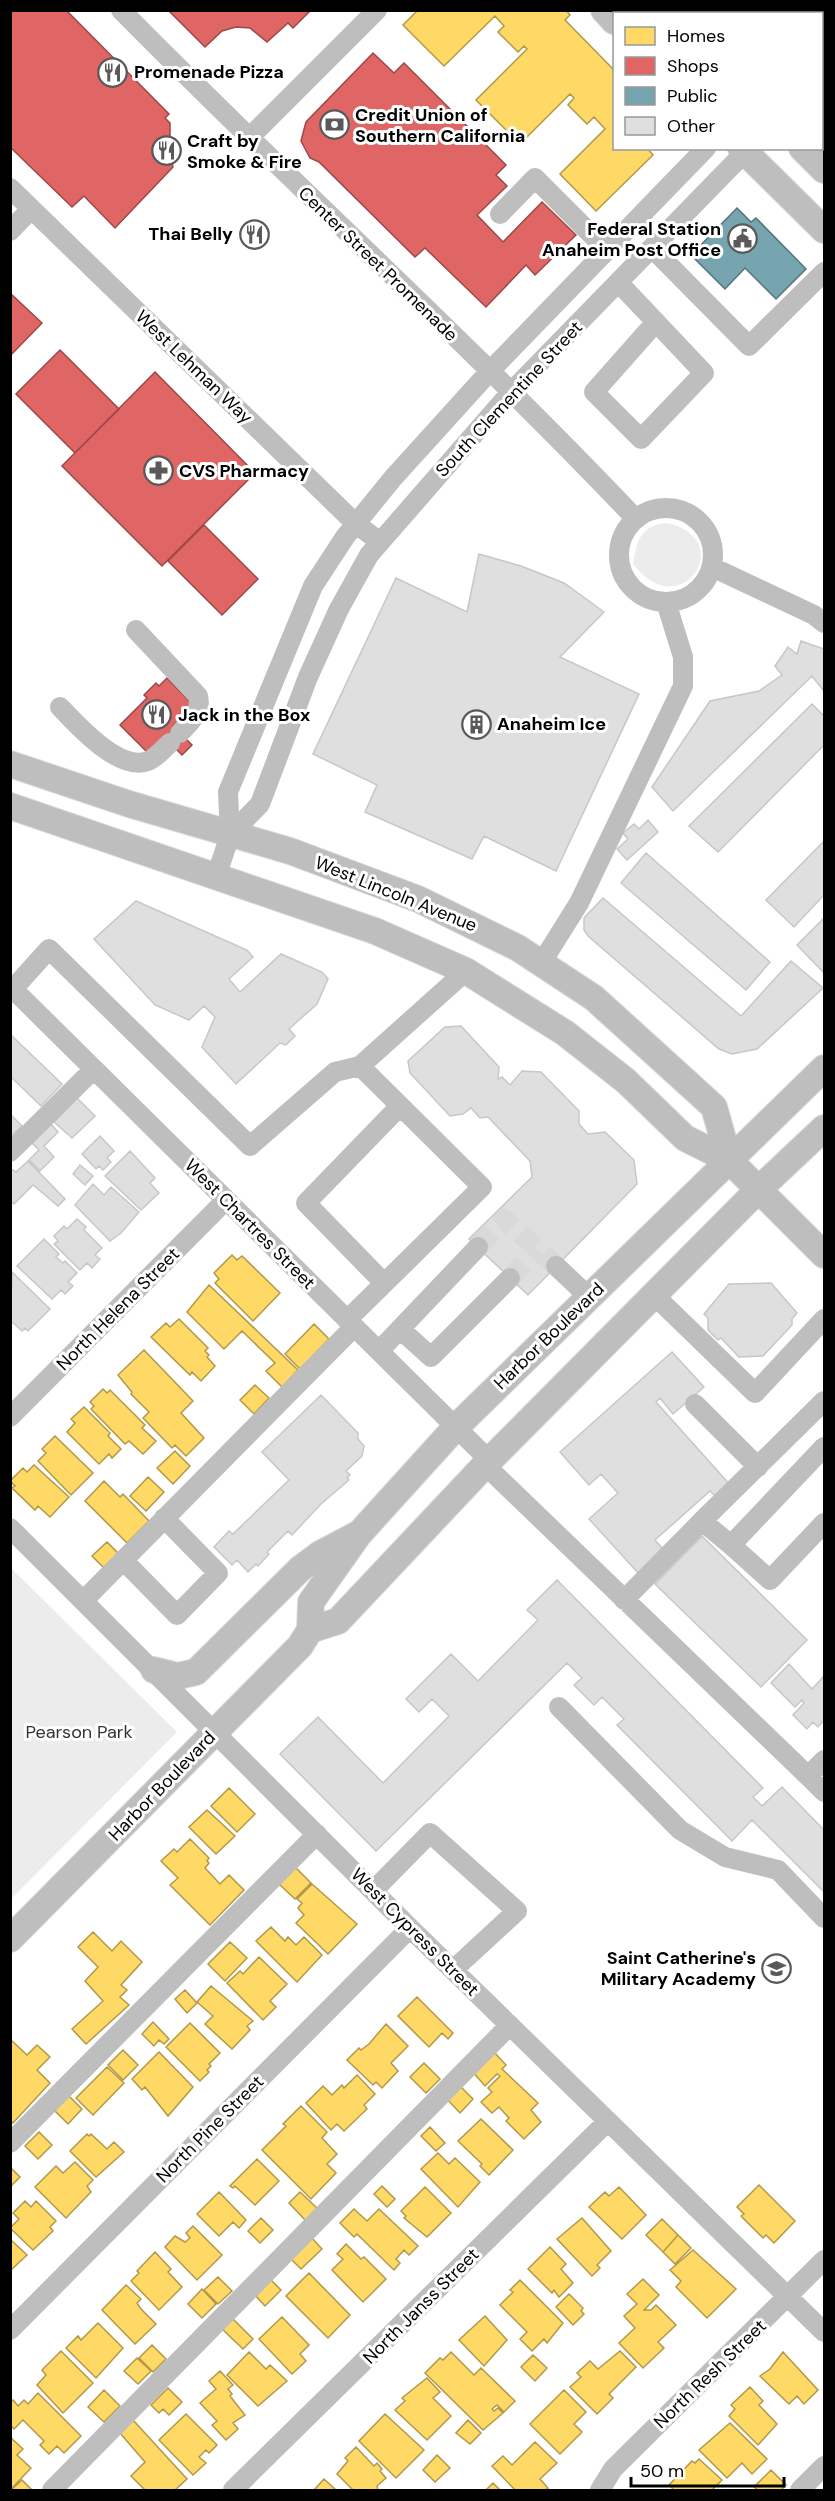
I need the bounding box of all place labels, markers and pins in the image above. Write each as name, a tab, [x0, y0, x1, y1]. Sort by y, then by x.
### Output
restaurant icon: Promenade Pizza	[97, 56, 129, 88]
place label: Promenade Pizza	[134, 60, 284, 84]
place label: Credit Union of Southern California	[355, 103, 525, 148]
bank icon: Credit Union of Southern California	[318, 109, 350, 141]
place label: Craft by Smoke & Fire	[187, 129, 302, 174]
restaurant icon: Craft by Smoke & Fire	[150, 135, 182, 167]
place label: Federal Station Anaheim Post Office	[542, 217, 721, 262]
restaurant icon: Thai Belly	[238, 218, 270, 250]
place label: Thai Belly	[149, 222, 233, 246]
public building icon: Federal Station Anaheim Post Office	[726, 223, 758, 255]
pharmacy icon: CVS Pharmacy	[142, 455, 174, 487]
place label: CVS Pharmacy	[179, 459, 309, 483]
restaurant icon: Jack in the Box	[141, 699, 173, 731]
place label: Jack in the Box	[178, 703, 310, 727]
building icon: Anaheim Ice	[460, 708, 492, 740]
place label: Anaheim Ice	[497, 712, 606, 736]
place label: Saint Catherine's Military Academy	[601, 1946, 756, 1991]
school or university icon: Saint Catherine's Military Academy	[761, 1952, 793, 1984]

